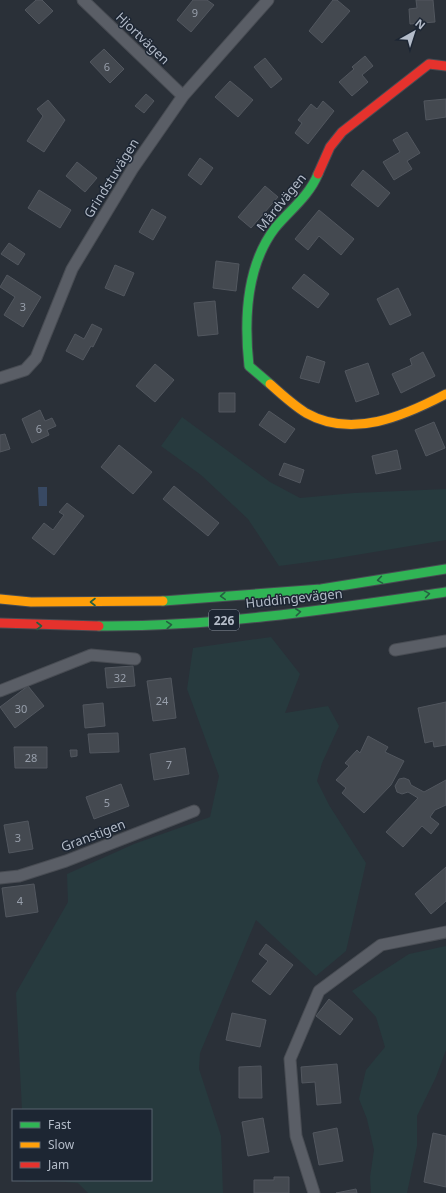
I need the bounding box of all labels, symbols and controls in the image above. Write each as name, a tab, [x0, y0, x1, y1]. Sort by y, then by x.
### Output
house number: 9	[192, 5, 198, 20]
street label: Hjortvägen	[112, 8, 174, 68]
north arrow	[394, 12, 434, 52]
text: N	[412, 15, 429, 32]
house number: 6	[104, 59, 110, 74]
street label: Grindstuvägen	[79, 135, 143, 221]
street label: Mårdvägen	[252, 169, 310, 235]
house number: 3	[20, 299, 26, 314]
house number: 6	[36, 421, 42, 436]
one-way arrow	[377, 575, 383, 584]
street label: Huddingevägen	[245, 584, 343, 612]
one-way arrow	[424, 590, 430, 599]
one-way arrow	[220, 592, 226, 601]
one-way arrow	[90, 598, 96, 606]
one-way arrow	[295, 608, 301, 617]
road number: 226	[209, 610, 239, 630]
one-way arrow	[166, 621, 172, 630]
one-way arrow	[36, 622, 42, 630]
house number: 32	[114, 670, 126, 685]
house number: 24	[156, 693, 169, 708]
house number: 30	[15, 701, 27, 716]
house number: 28	[25, 750, 37, 765]
house number: 7	[166, 757, 172, 772]
house number: 5	[104, 795, 110, 810]
street label: Granstigen	[58, 814, 128, 856]
house number: 3	[15, 830, 21, 845]
house number: 4	[17, 893, 24, 908]
legend	[12, 1109, 152, 1181]
text: Fast	[48, 1116, 72, 1133]
text: Slow	[48, 1136, 75, 1153]
text: Jam	[47, 1156, 69, 1173]

